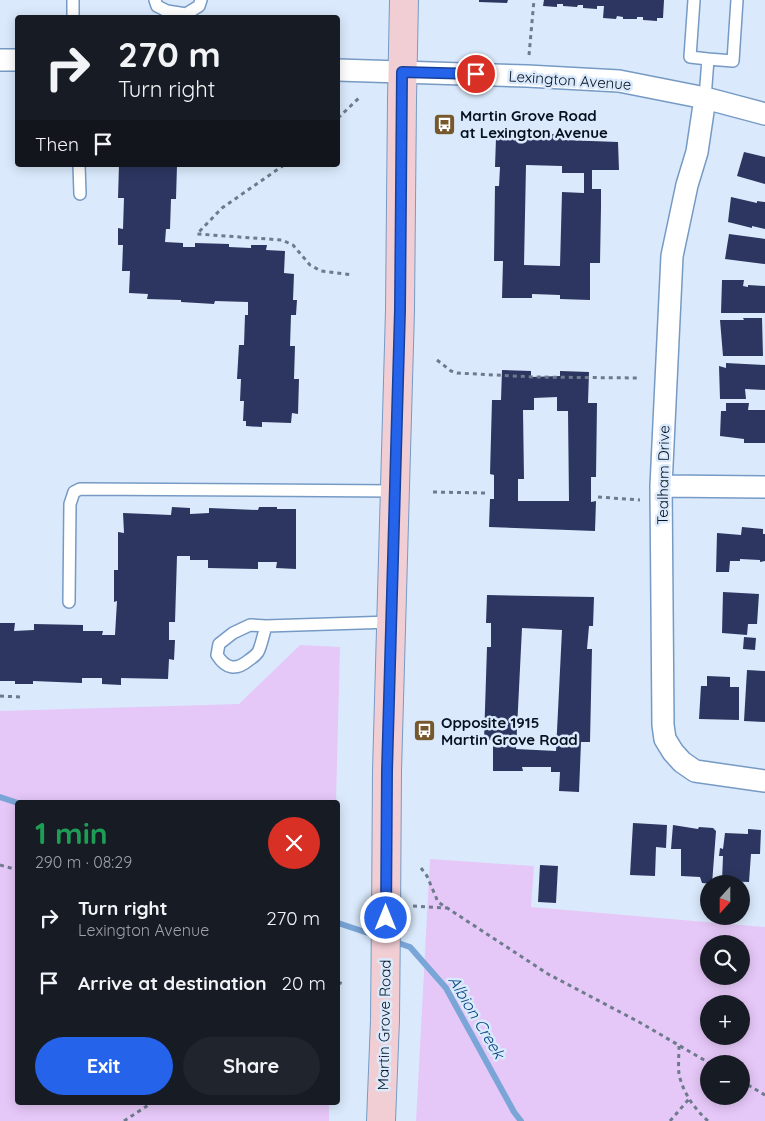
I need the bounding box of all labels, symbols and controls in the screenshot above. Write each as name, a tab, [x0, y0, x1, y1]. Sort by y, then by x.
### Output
text: 270 m	[118, 32, 221, 76]
icon: right	[35, 35, 100, 100]
pin	[455, 53, 497, 95]
icon: arrive	[462, 60, 490, 88]
street label: Lexington Avenue	[508, 66, 632, 94]
text: Turn right	[118, 75, 215, 103]
place label: Martin Grove Road at Lexington Avenue	[460, 106, 608, 142]
bus stop icon: Martin Grove Road at Lexington Avenue	[432, 112, 456, 136]
icon: arrive	[89, 130, 117, 158]
text: Then	[35, 132, 79, 156]
street label: Tealham Drive	[653, 425, 673, 525]
place label: Opposite 1915 Martin Grove Road	[441, 713, 578, 749]
bus stop icon: Opposite 1915 Martin Grove Road	[413, 719, 437, 743]
text: 1 min	[35, 814, 108, 852]
button: close	[268, 817, 320, 869]
text: 290 m · 08:29	[35, 852, 132, 872]
north arrow	[700, 875, 750, 925]
map controls	[700, 875, 750, 1105]
position arrow	[359, 891, 411, 943]
text: Turn right	[78, 896, 167, 920]
icon: right	[35, 904, 63, 932]
text: 270 m	[266, 906, 320, 930]
text: Lexington Avenue	[78, 920, 209, 940]
button: search	[700, 935, 750, 985]
street label: Martin Grove Road	[373, 959, 395, 1091]
icon: arrive	[35, 969, 63, 997]
text: Arrive at destination	[78, 971, 267, 995]
text: 20 m	[282, 971, 326, 995]
water label: Albion Creek	[444, 972, 510, 1063]
button: +	[700, 995, 750, 1045]
button: Exit	[35, 1037, 173, 1095]
button: Share	[183, 1037, 320, 1095]
button: −	[700, 1055, 750, 1105]

